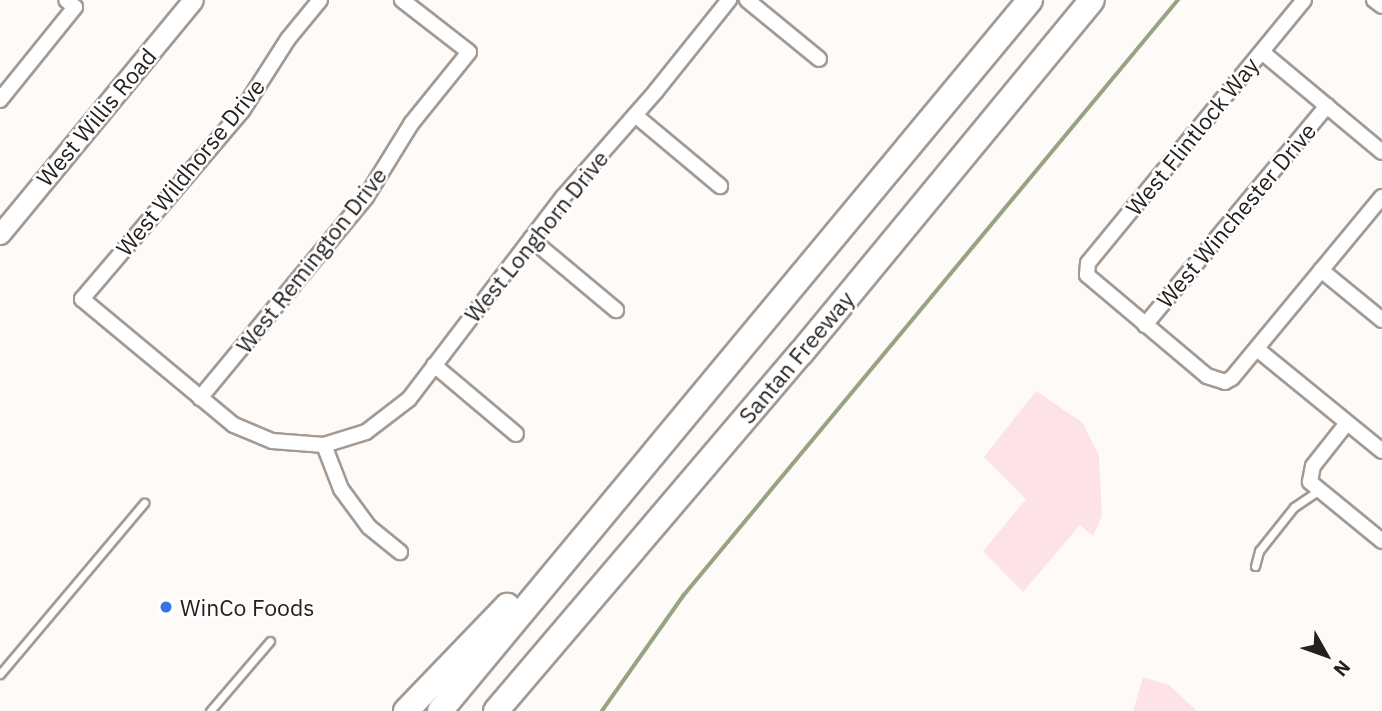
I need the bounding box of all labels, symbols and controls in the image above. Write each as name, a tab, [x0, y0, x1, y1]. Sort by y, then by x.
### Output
street label: West Willis Road	[30, 43, 162, 191]
street label: West Flintlock Way	[1120, 51, 1264, 221]
street label: West Wildhorse Drive	[110, 73, 270, 261]
street label: West Winchester Drive	[1151, 117, 1321, 313]
street label: West Longhorn Drive	[458, 145, 614, 327]
street label: West Remington Drive	[230, 162, 392, 358]
street label: Santan Freeway	[733, 285, 859, 429]
place label: WinCo Foods	[180, 593, 314, 621]
marker: WinCo Foods	[158, 599, 174, 615]
north arrow	[1291, 620, 1361, 690]
text: N	[1328, 656, 1356, 681]

